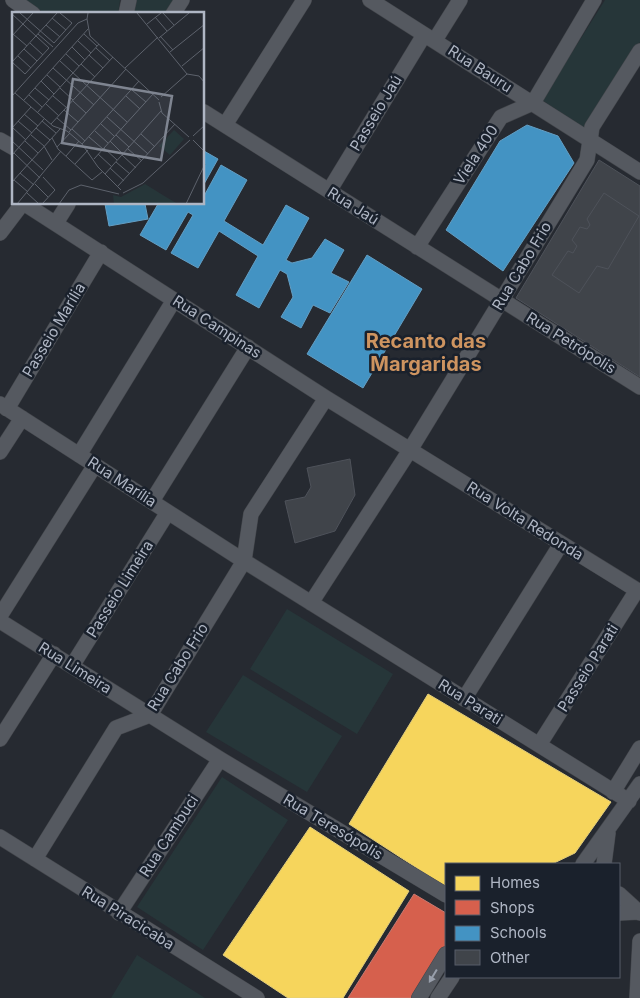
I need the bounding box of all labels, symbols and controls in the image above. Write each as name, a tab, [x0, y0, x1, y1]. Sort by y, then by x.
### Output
inset map	[12, 12, 205, 205]
street label: Rua Bauru	[445, 41, 516, 96]
street label: Passeio Jaú	[345, 71, 406, 154]
street label: Viela 400	[449, 121, 502, 188]
street label: Rua Jaú	[324, 182, 382, 229]
street label: Rua Cabo Frio	[488, 218, 555, 313]
street label: Passeio Marília	[18, 279, 89, 380]
street label: Rua Campinas	[169, 291, 265, 362]
street label: Rua Petrópolis	[523, 307, 620, 378]
district label: Recanto das Margaridas	[366, 329, 486, 376]
street label: Rua Marília	[84, 452, 160, 511]
street label: Rua Volta Redonda	[463, 477, 587, 564]
street label: Passeio Limeira	[82, 537, 157, 641]
street label: Rua Cabo Frio	[143, 619, 212, 714]
street label: Passeio Parati	[553, 620, 622, 715]
street label: Rua Limeira	[35, 638, 115, 698]
street label: Rua Parati	[435, 675, 506, 729]
street label: Rua Teresópolis	[280, 789, 387, 864]
street label: Rua Cambuci	[135, 791, 202, 880]
legend	[445, 863, 620, 978]
text: Homes	[490, 873, 540, 892]
street label: Rua Piracicaba	[78, 882, 178, 954]
text: Shops	[490, 898, 535, 917]
text: Schools	[490, 923, 547, 942]
text: Other	[490, 948, 530, 967]
one-way arrow	[428, 969, 437, 982]

